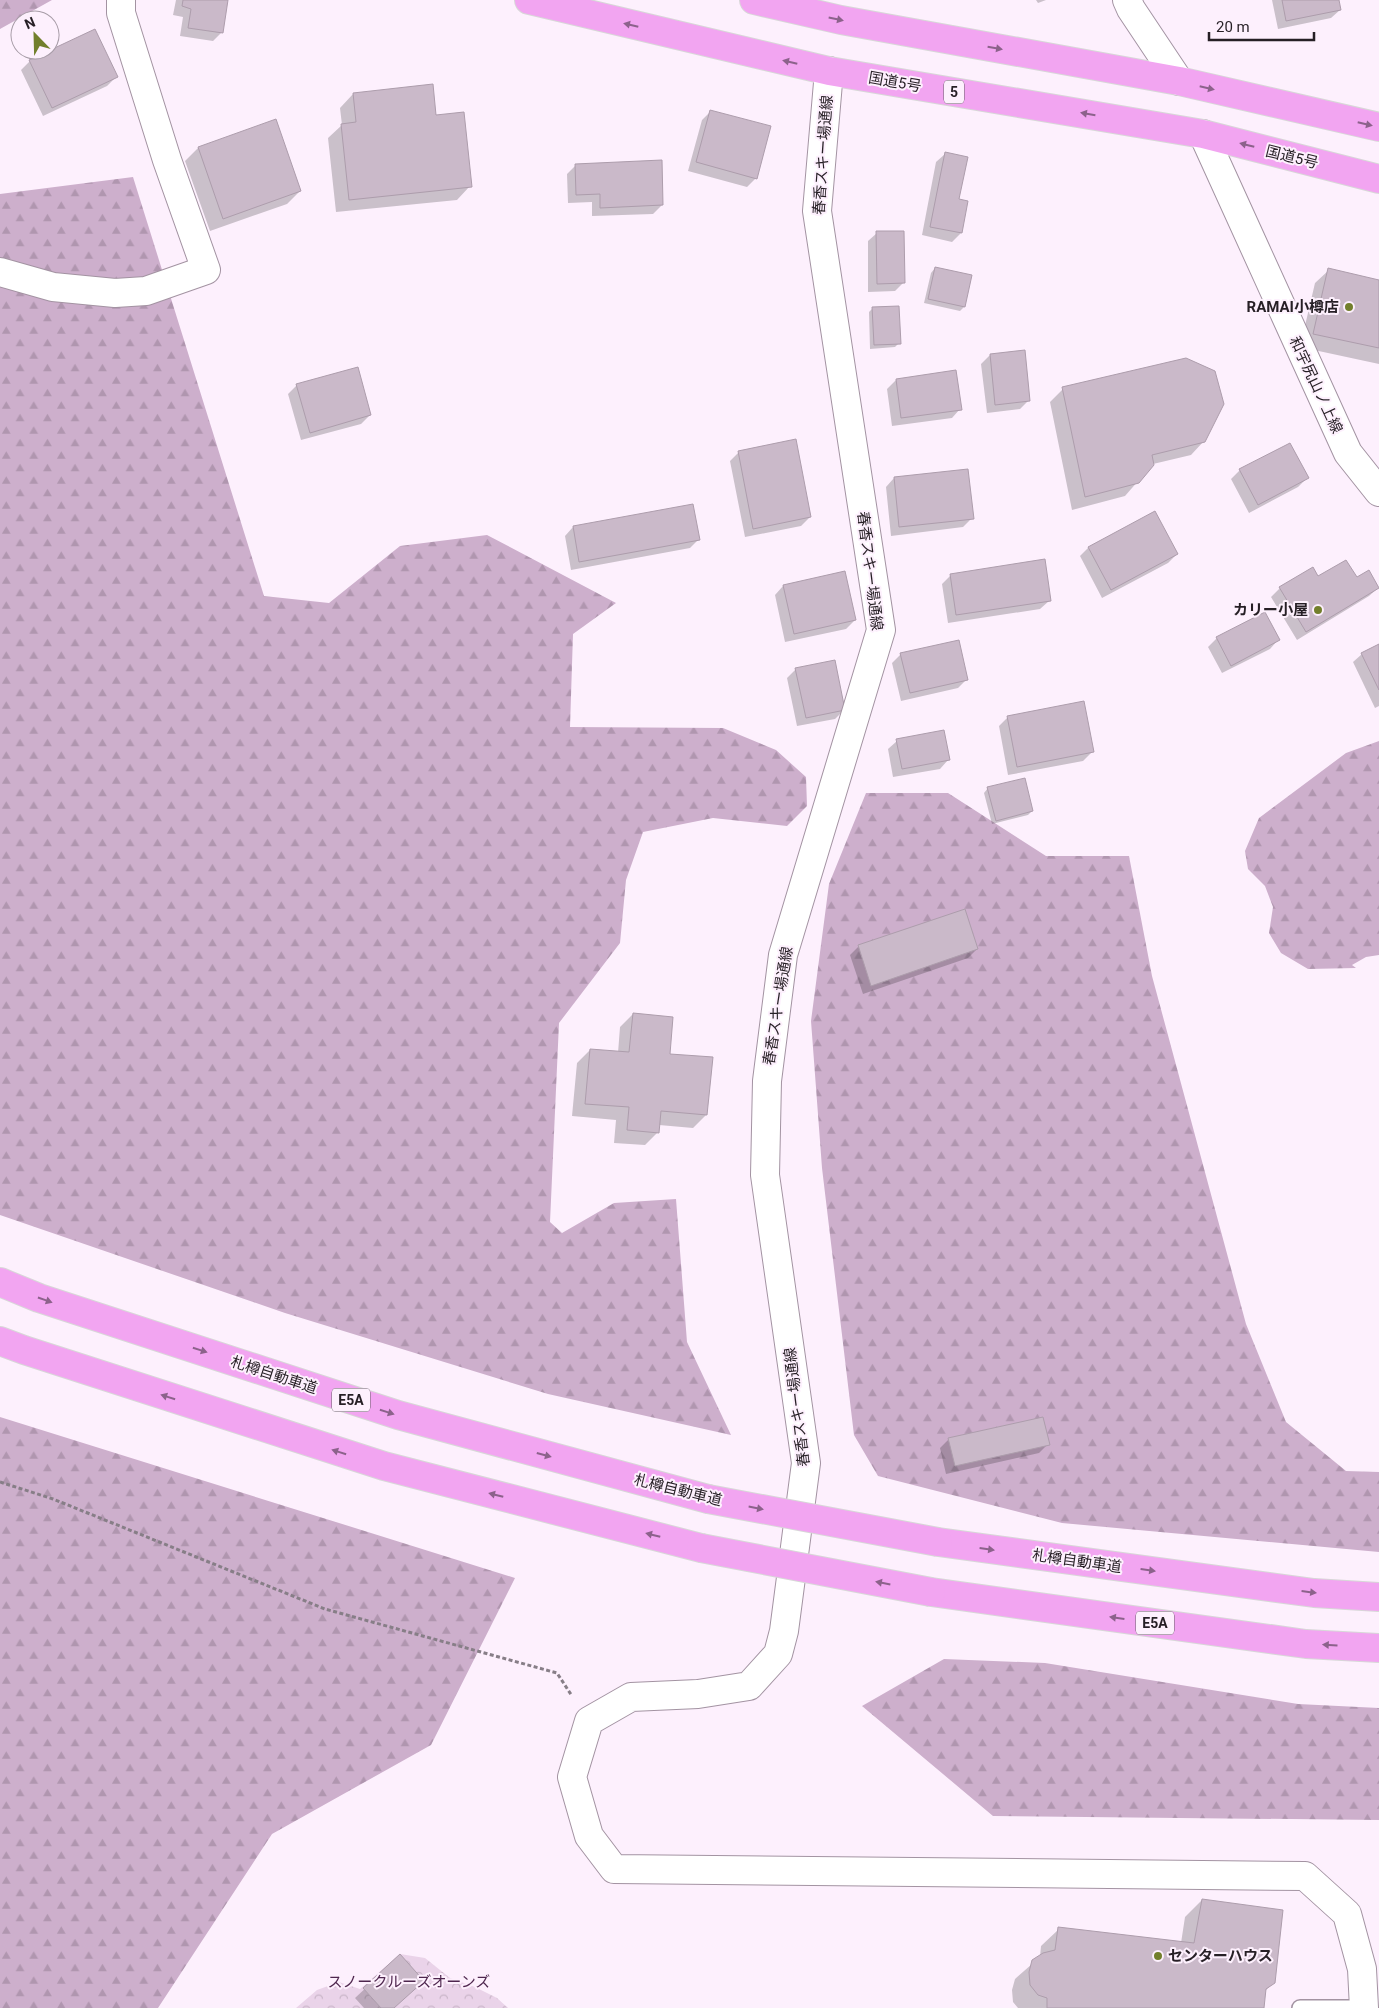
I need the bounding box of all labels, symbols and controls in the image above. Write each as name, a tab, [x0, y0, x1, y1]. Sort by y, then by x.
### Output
north arrow	[10, 10, 60, 60]
scale bar	[1209, 10, 1314, 42]
text: N	[22, 14, 38, 32]
one-way arrow	[828, 15, 843, 23]
text: 20 m	[1216, 18, 1250, 36]
one-way arrow	[624, 21, 639, 29]
one-way arrow	[988, 45, 1004, 53]
one-way arrow	[782, 58, 797, 66]
street label: 国道5号	[867, 68, 923, 96]
road number: 5	[944, 80, 964, 104]
one-way arrow	[1199, 84, 1214, 92]
street label: 春香スキー場通線	[810, 95, 836, 215]
one-way arrow	[1079, 110, 1095, 118]
one-way arrow	[1358, 120, 1373, 128]
one-way arrow	[1240, 141, 1255, 149]
street label: 国道5号	[1264, 142, 1320, 172]
place label: RAMAI小樽店	[1247, 298, 1339, 316]
marker: RAMAI小樽店	[1343, 301, 1355, 313]
street label: 和宇尻山ノ上線	[1286, 334, 1346, 436]
street label: 春香スキー場通線	[854, 510, 886, 632]
place label: カリー小屋	[1233, 601, 1308, 619]
marker: カリー小屋	[1312, 604, 1324, 616]
street label: 春香スキー場通線	[760, 945, 796, 1067]
one-way arrow	[38, 1297, 53, 1304]
street label: 春香スキー場通線	[781, 1346, 813, 1468]
one-way arrow	[192, 1347, 207, 1355]
street label: 札樽自動車道	[228, 1353, 320, 1397]
road number: E5A	[332, 1388, 370, 1412]
one-way arrow	[160, 1392, 175, 1400]
one-way arrow	[380, 1409, 395, 1416]
one-way arrow	[332, 1447, 347, 1455]
one-way arrow	[537, 1451, 552, 1459]
street label: 札樽自動車道	[632, 1470, 724, 1510]
one-way arrow	[488, 1491, 504, 1499]
one-way arrow	[748, 1504, 764, 1512]
one-way arrow	[646, 1531, 661, 1539]
one-way arrow	[979, 1545, 995, 1553]
street label: 札樽自動車道	[1031, 1546, 1123, 1576]
one-way arrow	[1140, 1567, 1156, 1575]
one-way arrow	[875, 1578, 891, 1586]
one-way arrow	[1301, 1588, 1317, 1596]
road number: E5A	[1136, 1612, 1174, 1635]
one-way arrow	[1109, 1614, 1125, 1622]
one-way arrow	[1322, 1641, 1338, 1649]
place label: センターハウス	[1168, 1947, 1273, 1965]
marker: センターハウス	[1152, 1950, 1164, 1962]
park label: スノークルーズオーンズ	[328, 1973, 490, 1991]

